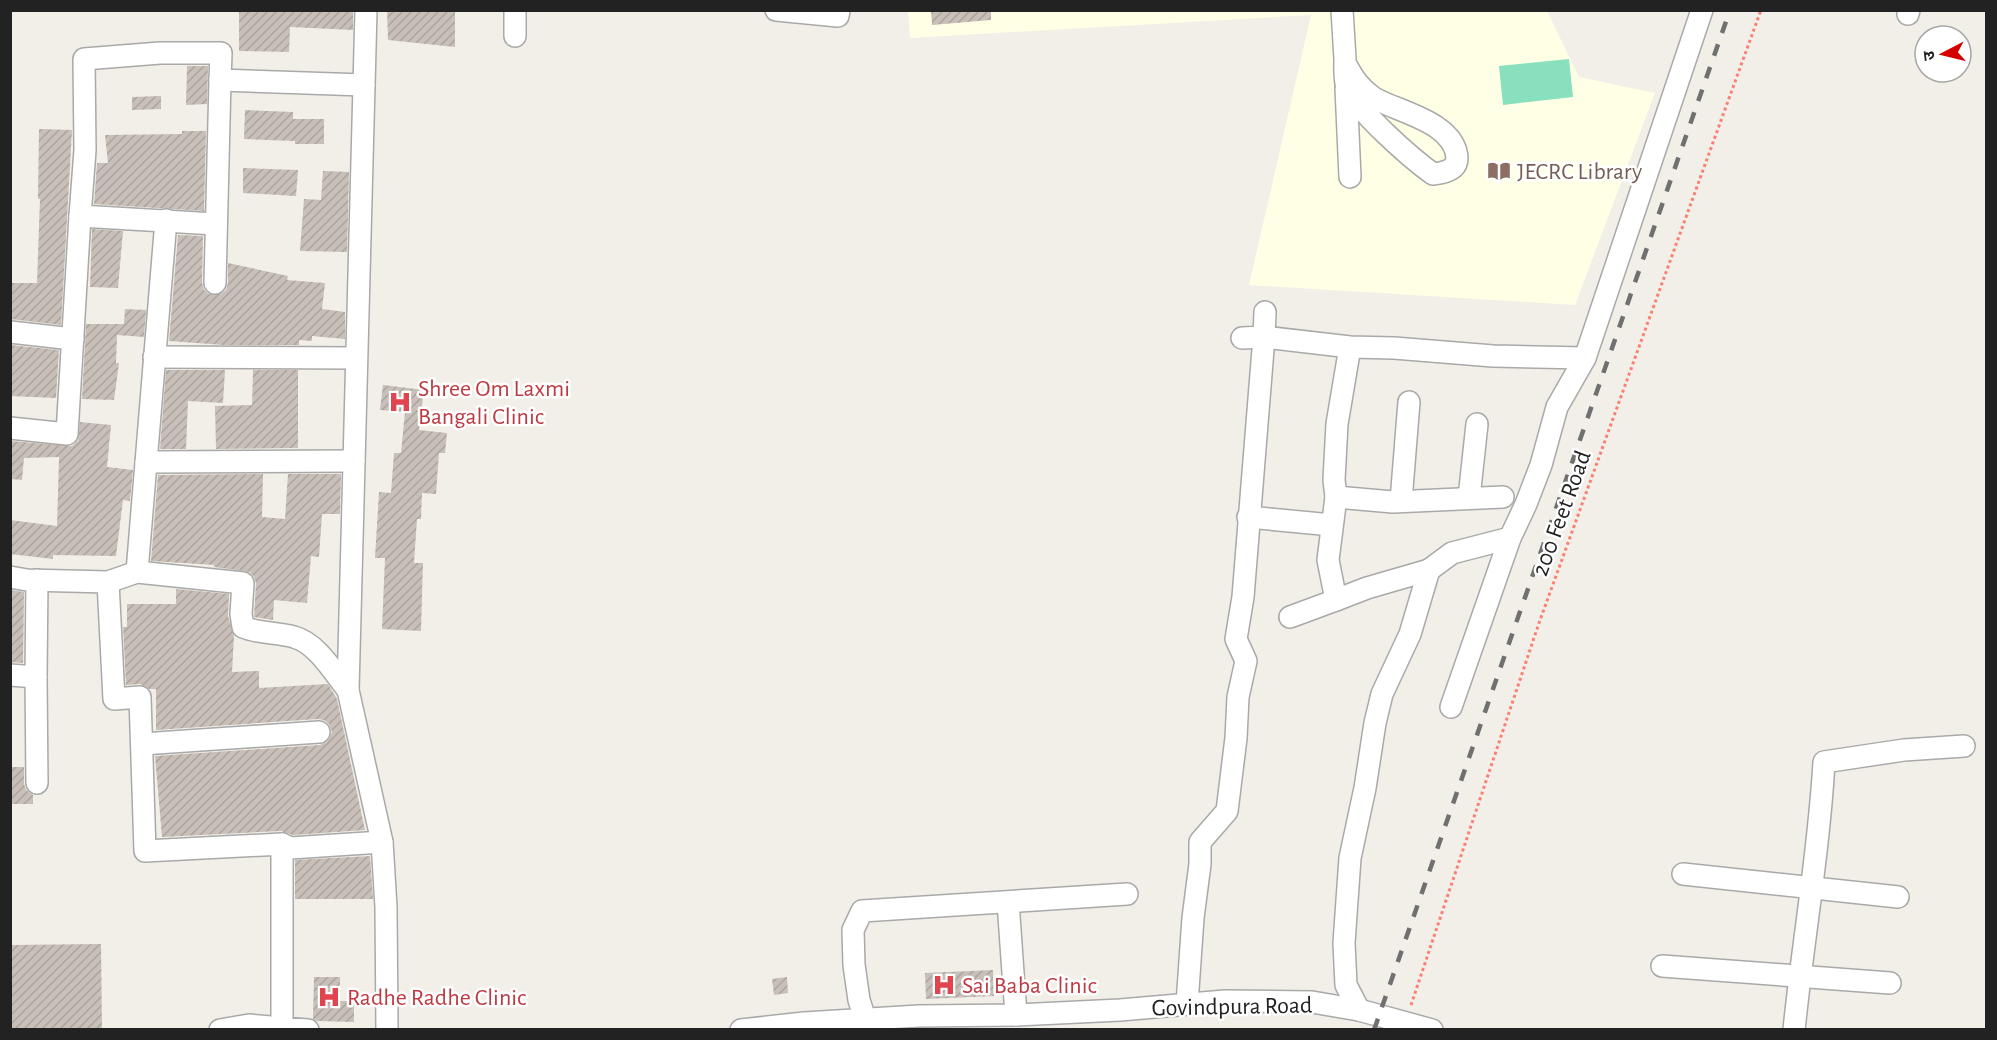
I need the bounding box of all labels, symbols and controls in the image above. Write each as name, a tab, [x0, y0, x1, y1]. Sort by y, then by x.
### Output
north arrow	[1913, 24, 1973, 84]
text: उ	[1921, 49, 1938, 61]
library icon: JECRC Library	[1486, 158, 1512, 184]
place label: JECRC Library	[1517, 160, 1642, 184]
place label: Shree Om Laxmi Bangali Clinic	[418, 377, 570, 429]
hospital icon: Shree Om Laxmi Bangali Clinic	[387, 389, 413, 415]
street label: 200 Feet Road	[1528, 448, 1596, 579]
hospital icon: Sai Baba Clinic	[931, 972, 957, 998]
place label: Sai Baba Clinic	[962, 974, 1097, 998]
hospital icon: Radhe Radhe Clinic	[316, 984, 342, 1010]
place label: Radhe Radhe Clinic	[347, 986, 526, 1010]
street label: Govindpura Road	[1151, 994, 1313, 1020]

